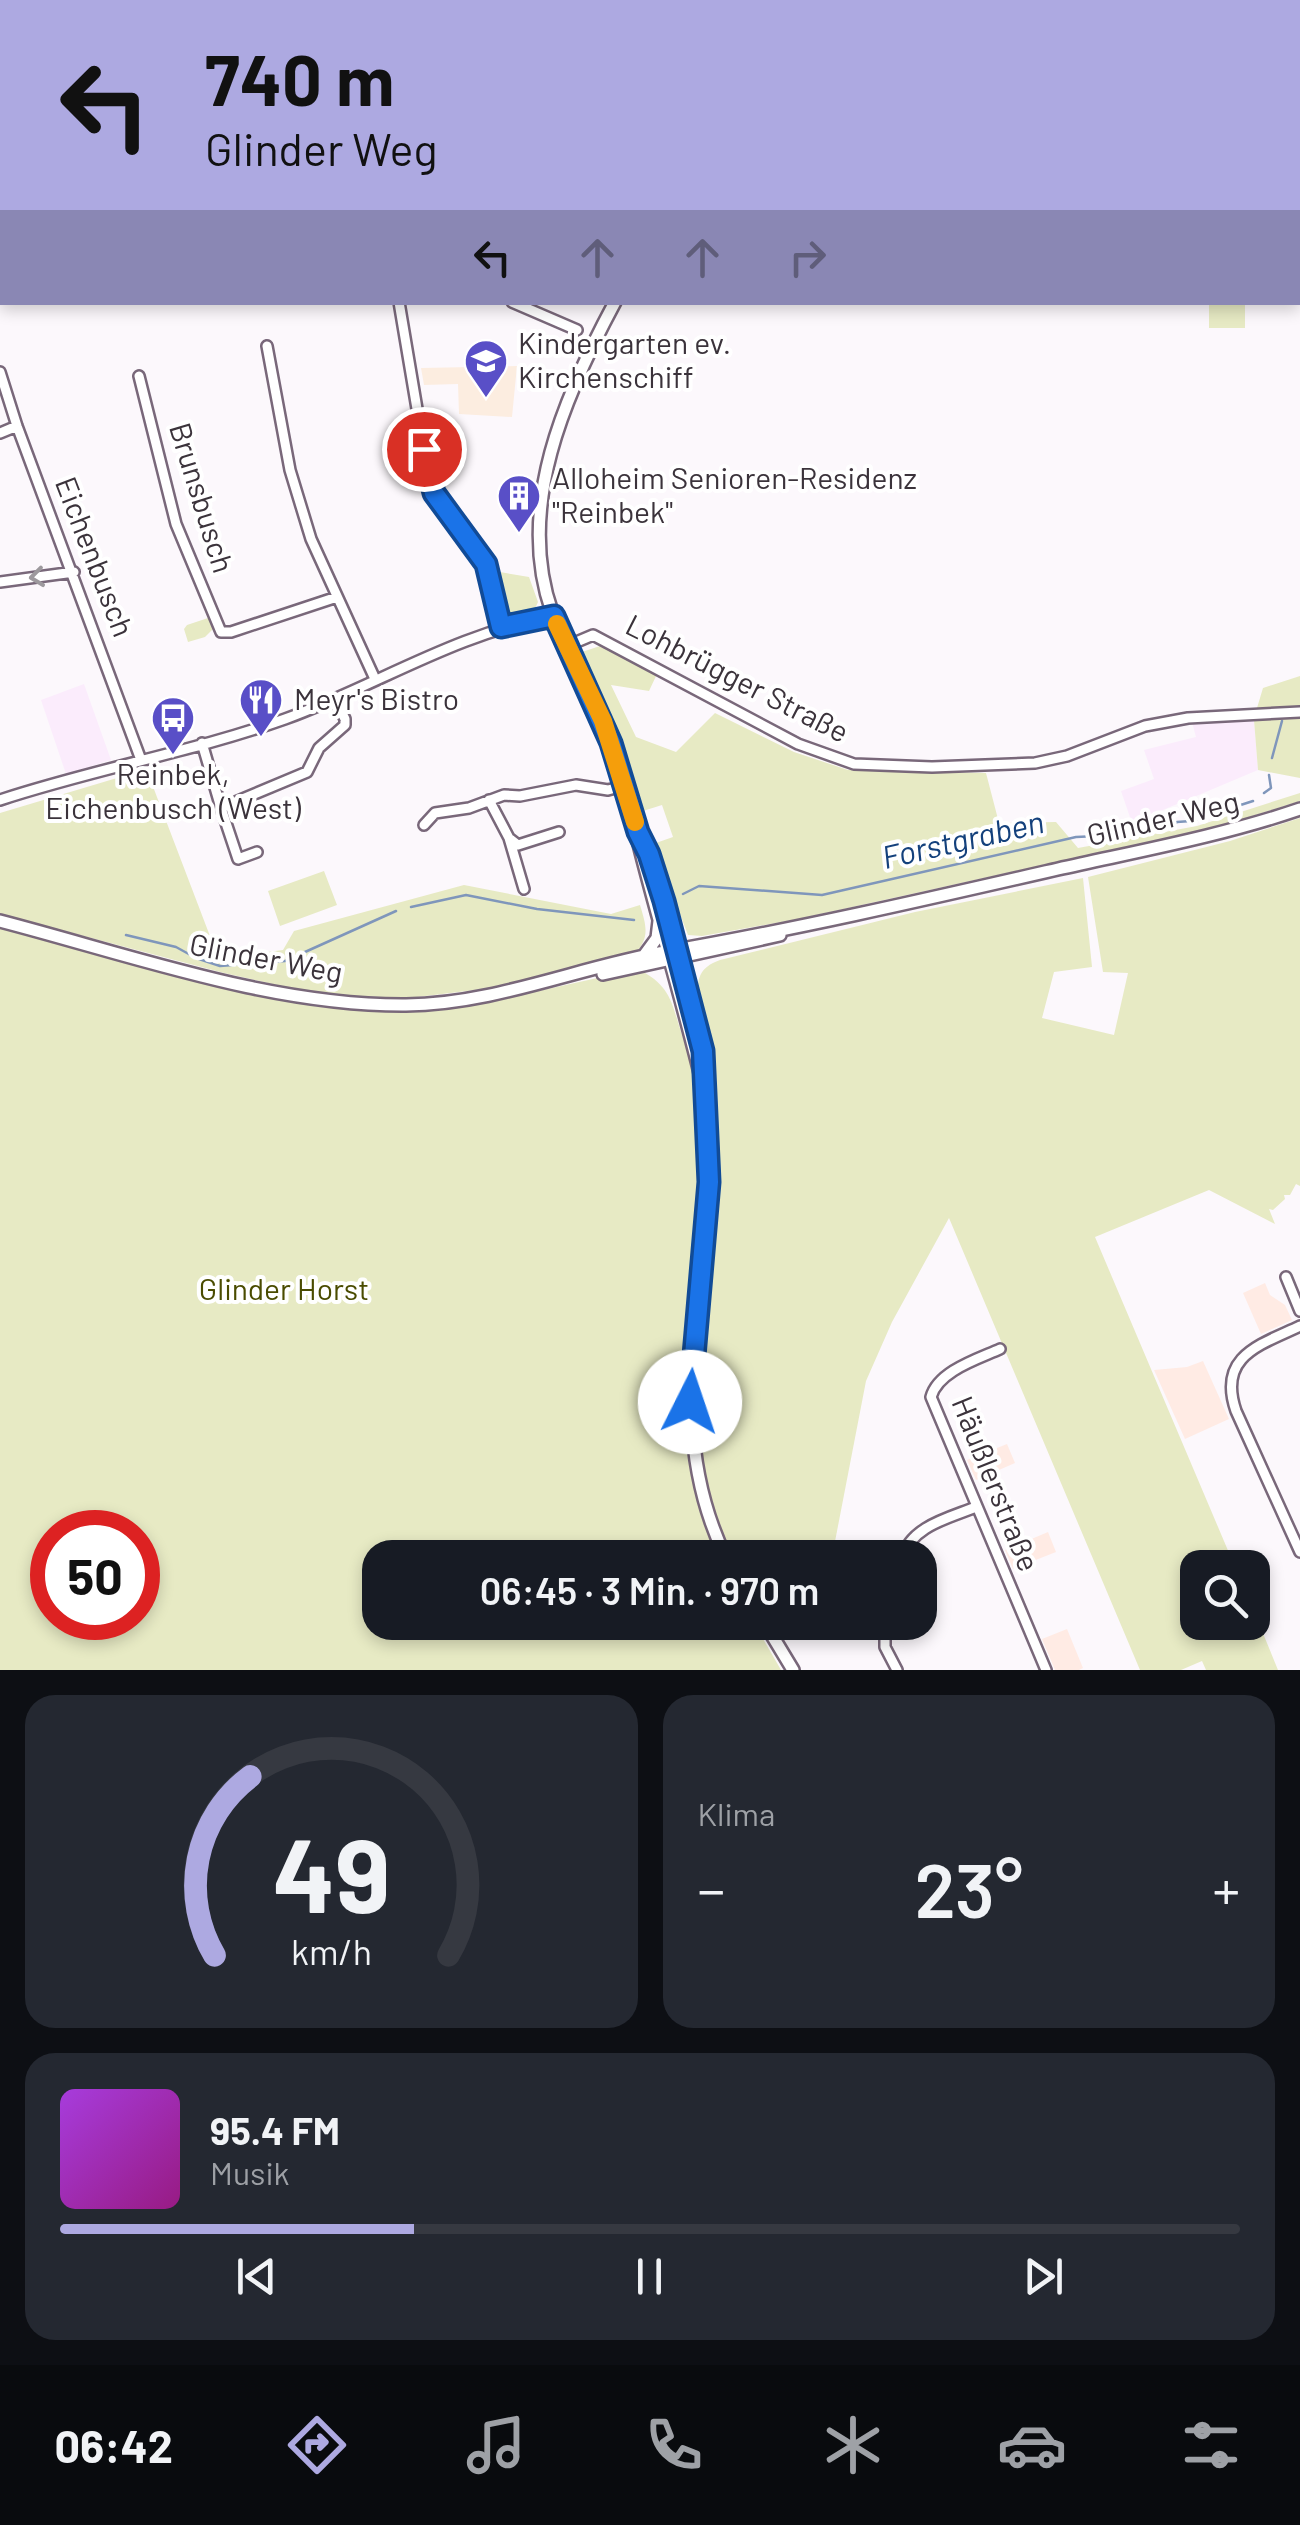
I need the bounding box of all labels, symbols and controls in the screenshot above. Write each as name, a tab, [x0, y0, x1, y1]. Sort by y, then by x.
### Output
text: 740 m	[205, 36, 394, 120]
icon: left	[40, 40, 170, 170]
text: Glinder Weg	[205, 121, 438, 175]
icon: left	[465, 230, 520, 285]
icon: ahead	[570, 230, 625, 285]
icon: ahead	[675, 230, 730, 285]
icon: right	[780, 230, 835, 285]
place label: Kindergarten ev. Kirchenschiff	[518, 324, 731, 394]
school or university icon: Kindergarten ev. Kirchenschiff	[463, 338, 509, 399]
pin	[382, 407, 467, 492]
street label: Brunsbusch	[163, 418, 243, 577]
icon: arrive	[397, 422, 452, 477]
place label: Alloheim Senioren-Residenz "Reinbek"	[552, 459, 917, 529]
street label: Eichenbusch	[49, 471, 143, 641]
building icon: Alloheim Senioren-Residenz "Reinbek"	[496, 473, 542, 534]
one-way arrow	[28, 566, 45, 587]
street label: Lohbrügger Straße	[620, 605, 855, 749]
restaurant icon: Meyr's Bistro	[238, 677, 284, 738]
place label: Meyr's Bistro	[294, 680, 459, 716]
bus stop icon: Reinbek, Eichenbusch (West)	[150, 695, 196, 756]
place label: Reinbek, Eichenbusch (West)	[45, 755, 301, 825]
street label: Glinder Weg	[1083, 782, 1242, 852]
water label: Forstgraben	[878, 801, 1047, 875]
street label: Glinder Weg	[187, 925, 346, 990]
park label: Glinder Horst	[199, 1270, 369, 1306]
position arrow	[638, 1350, 742, 1454]
street label: Häußlerstraße	[945, 1390, 1048, 1576]
speed limit sign: 50	[30, 1510, 160, 1640]
map controls	[1180, 1550, 1270, 1640]
button: search	[1180, 1550, 1270, 1640]
text: 06:45 · 3 Min. · 970 m	[480, 1567, 819, 1613]
text: Klima	[698, 1794, 775, 1832]
text: 49	[272, 1809, 390, 1934]
text: 23°	[914, 1843, 1023, 1933]
text: −	[698, 1855, 725, 1921]
text: +	[1212, 1855, 1240, 1921]
text: km/h	[291, 1929, 372, 1972]
text: 95.4 FM	[210, 2107, 340, 2153]
text: Musik	[210, 2153, 290, 2191]
icon: previous	[229, 2249, 284, 2304]
icon: pause	[622, 2249, 677, 2304]
icon: next	[1016, 2249, 1071, 2304]
icon: directions	[282, 2410, 352, 2480]
icon: music	[461, 2410, 531, 2480]
icon: phone	[639, 2410, 709, 2480]
icon: climate	[818, 2410, 888, 2480]
icon: car	[997, 2410, 1067, 2480]
icon: filters	[1176, 2410, 1246, 2480]
text: 06:42	[54, 2418, 173, 2472]

